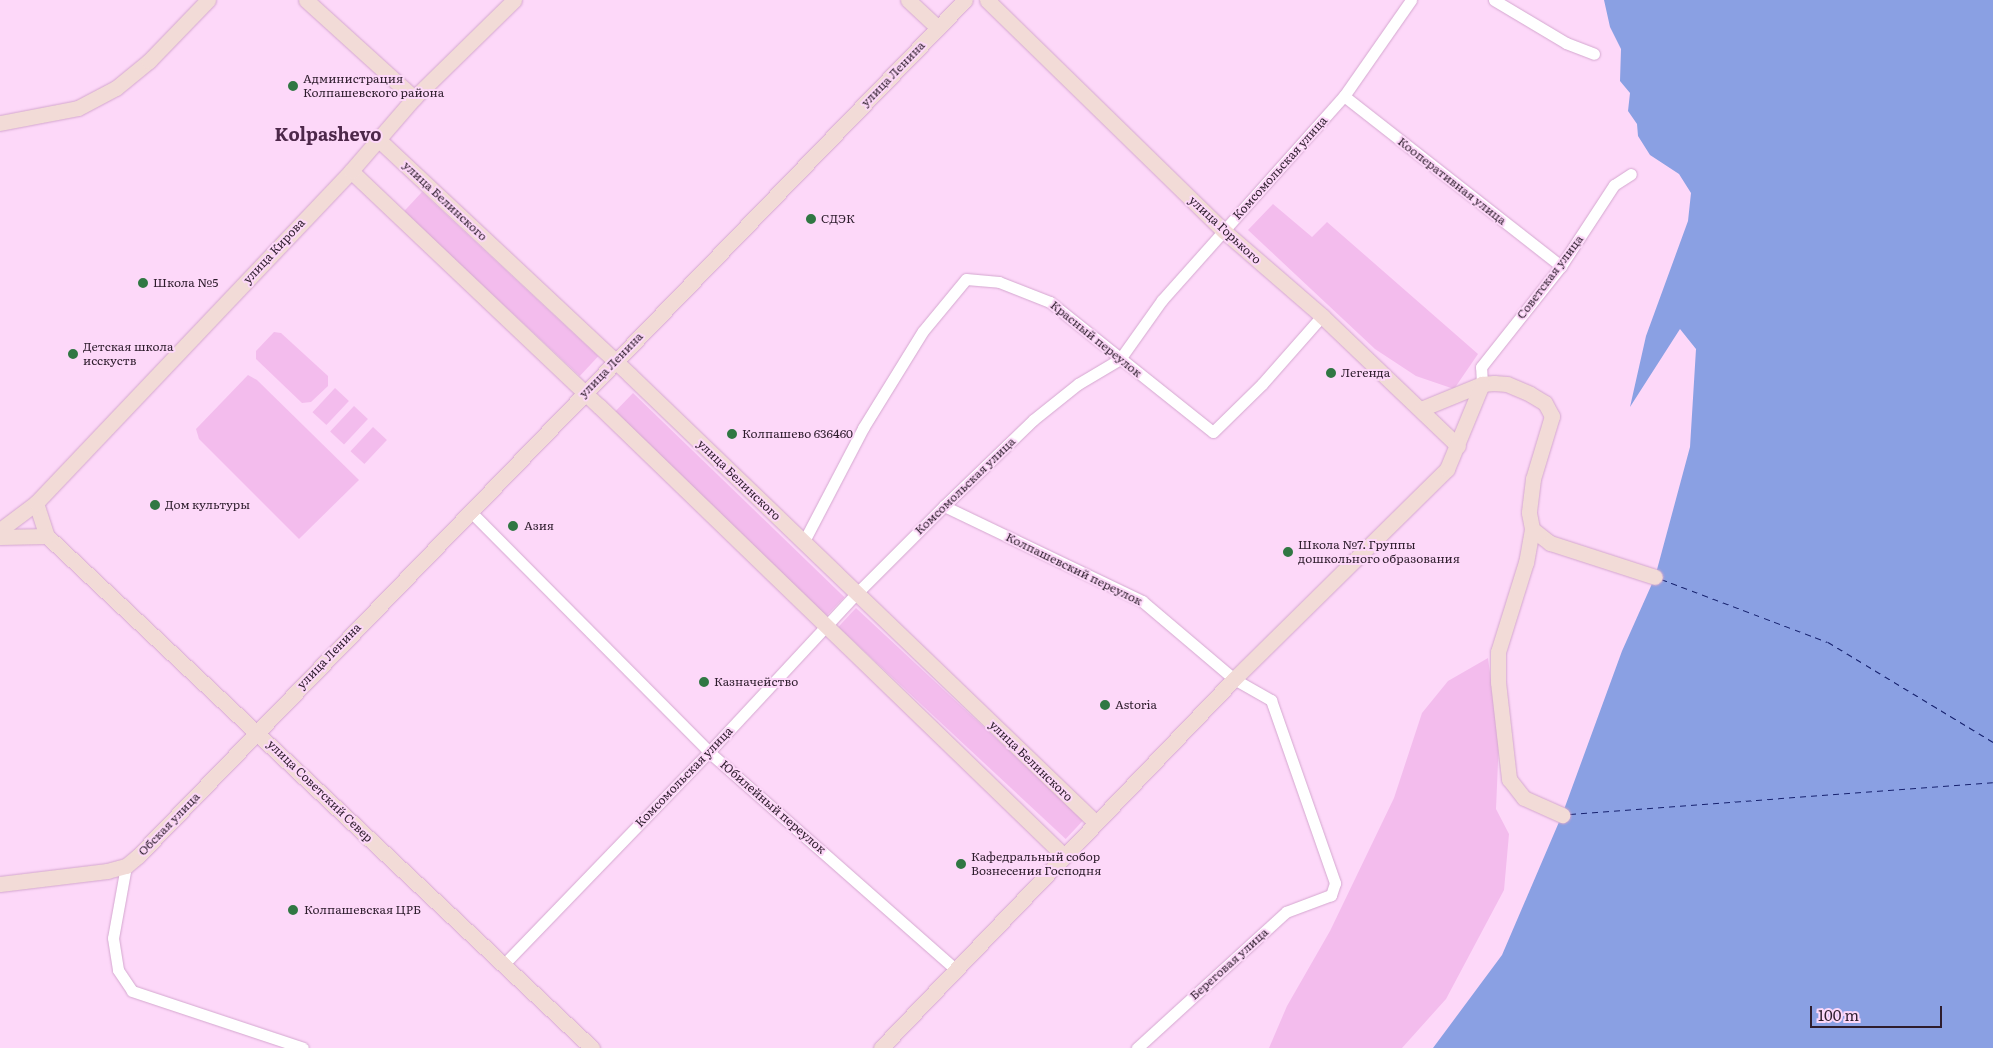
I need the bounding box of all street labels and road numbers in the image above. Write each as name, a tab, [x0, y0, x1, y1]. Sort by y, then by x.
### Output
street label: улица Ленина	[858, 38, 928, 110]
street label: Комсомольская улица	[1230, 113, 1330, 223]
street label: Кооперативная улица	[1395, 134, 1509, 228]
street label: улица Белинского	[400, 158, 490, 244]
street label: улица Горького	[1186, 193, 1264, 267]
street label: улица Кирова	[240, 215, 308, 287]
street label: Советская улица	[1514, 232, 1586, 322]
street label: Красный переулок	[1047, 298, 1145, 380]
street label: улица Ленина	[576, 329, 646, 401]
street label: Комсомольская улица	[912, 434, 1018, 538]
street label: улица Белинского	[694, 437, 784, 523]
street label: Колпашевский переулок	[1003, 530, 1145, 608]
street label: улица Ленина	[294, 620, 364, 692]
street label: улица Белинского	[986, 718, 1076, 804]
street label: Комсомольская улица	[632, 724, 736, 830]
street label: улица Советский Север	[264, 737, 376, 845]
street label: Юбилейный переулок	[717, 757, 829, 857]
street label: Обская улица	[135, 789, 203, 859]
street label: Береговая улица	[1187, 925, 1271, 1003]

